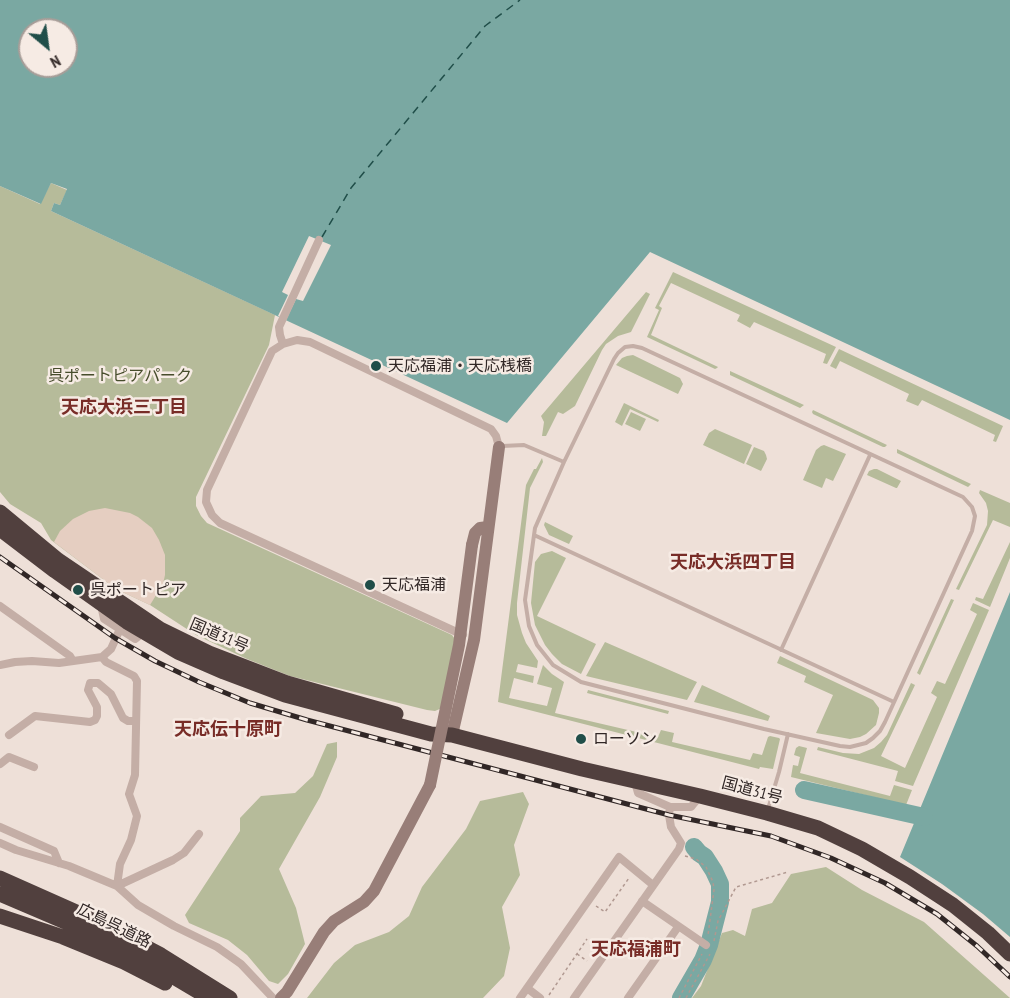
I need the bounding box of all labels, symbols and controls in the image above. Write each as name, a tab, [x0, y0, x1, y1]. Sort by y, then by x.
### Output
north arrow	[18, 18, 78, 78]
text: N	[47, 51, 64, 73]
place label: 天応福浦・天応桟橋	[388, 356, 532, 376]
marker: 天応福浦・天応桟橋	[369, 359, 383, 373]
park label: 呉ポートピアパーク	[48, 366, 192, 386]
district label: 天応大浜三丁目	[61, 397, 187, 419]
district label: 天応大浜四丁目	[670, 552, 796, 574]
place label: 天応福浦	[382, 575, 446, 595]
marker: 天応福浦	[363, 578, 377, 592]
place label: 呉ポートピア	[90, 580, 186, 600]
marker: 呉ポートピア	[71, 583, 85, 597]
street label: 国道31号	[187, 615, 251, 657]
district label: 天応伝十原町	[174, 719, 282, 741]
place label: ローソン	[593, 729, 657, 749]
marker: ローソン	[574, 732, 588, 746]
street label: 国道31号	[719, 774, 785, 808]
street label: 広島呉道路	[74, 900, 154, 952]
district label: 天応福浦町	[591, 939, 681, 961]

